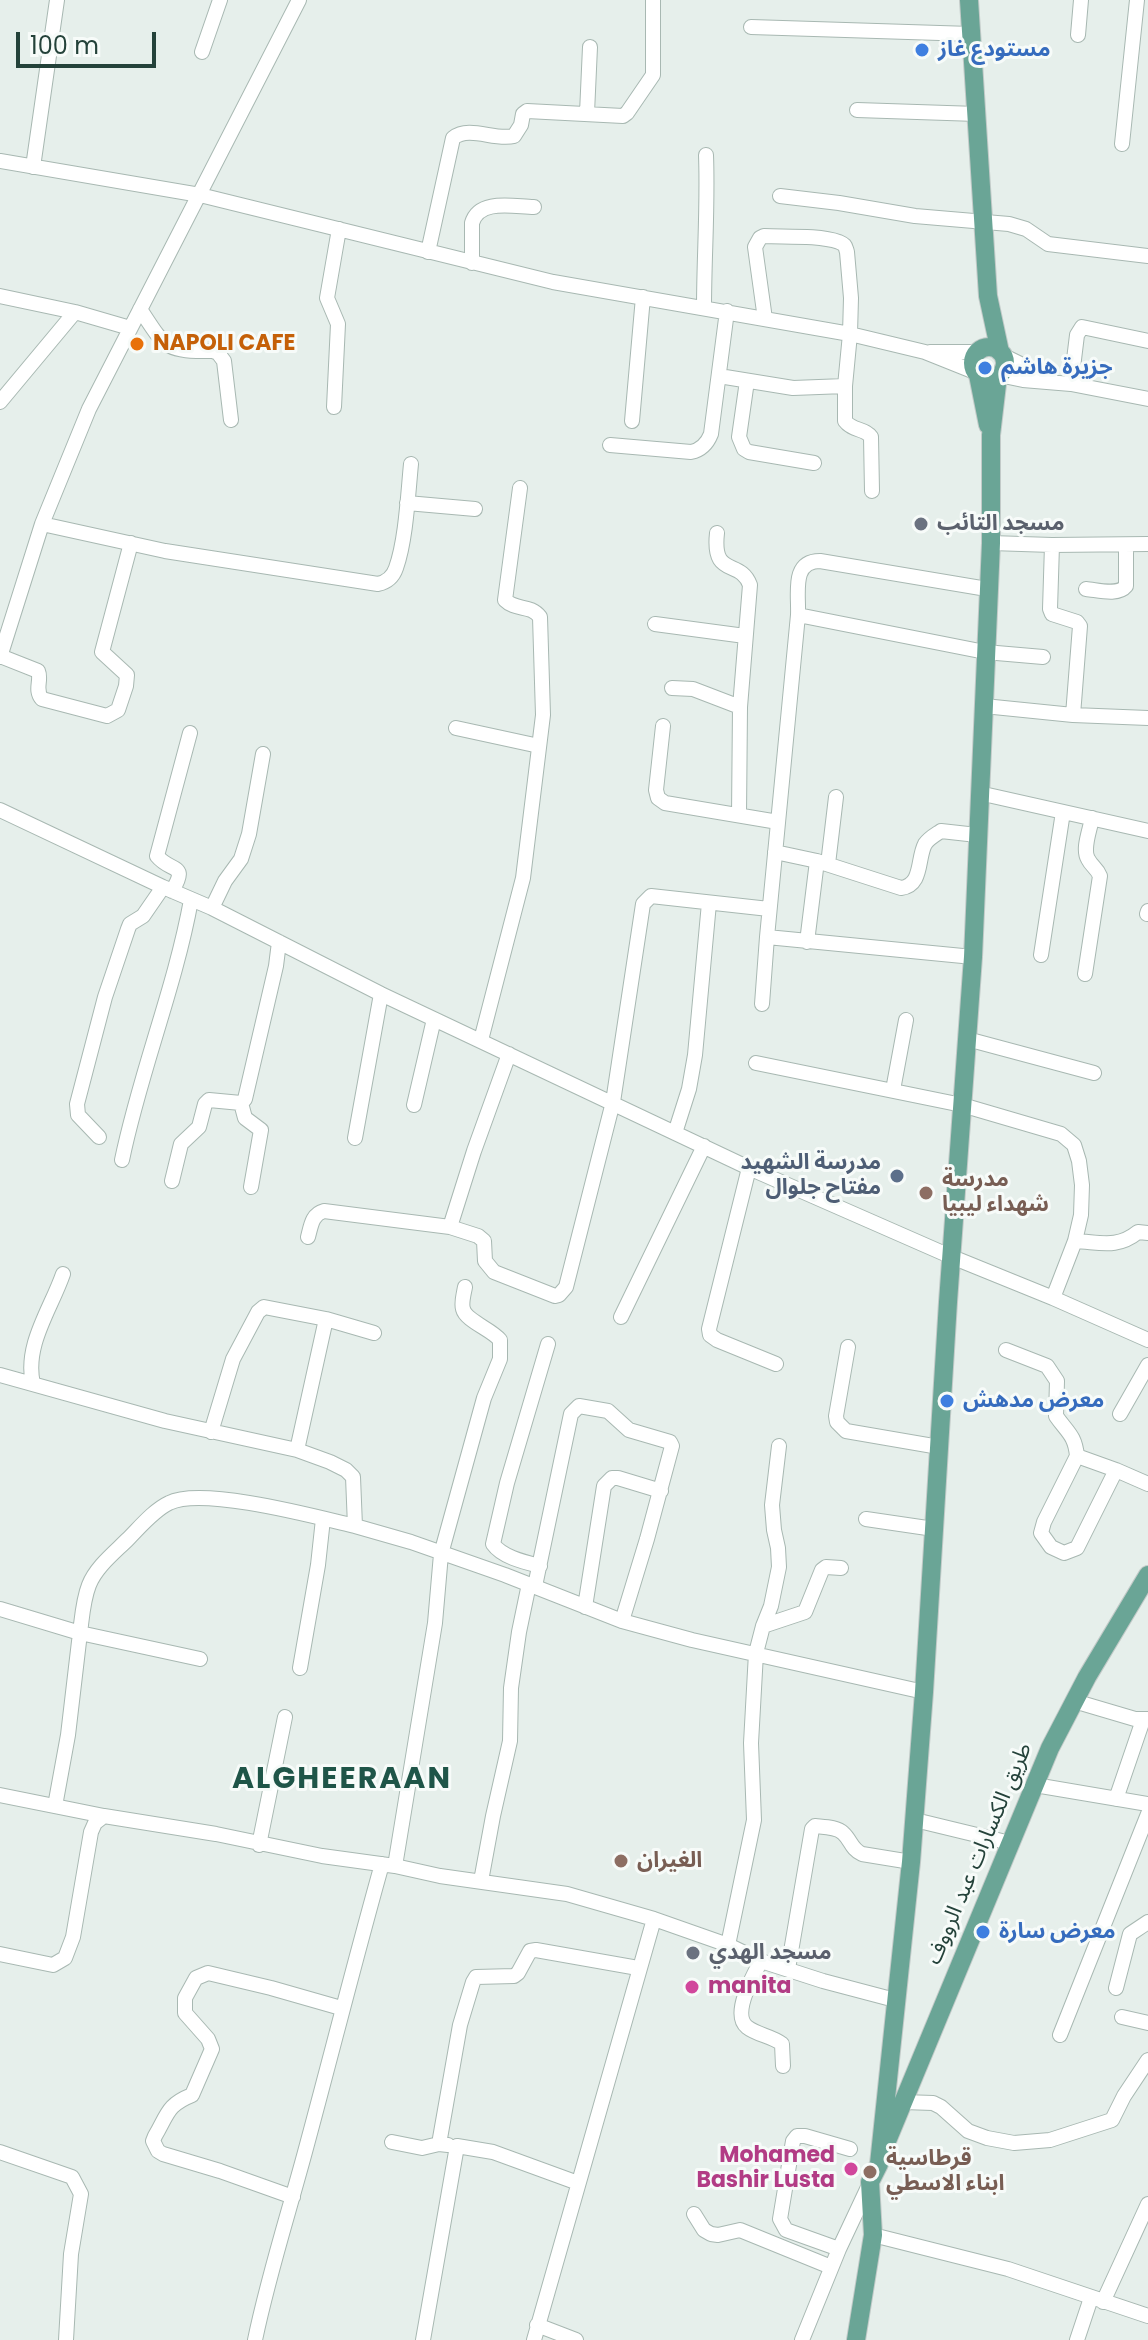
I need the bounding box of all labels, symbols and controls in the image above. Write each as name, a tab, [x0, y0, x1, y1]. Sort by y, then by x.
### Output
scale bar	[20, 16, 160, 66]
text: 100 m	[30, 29, 99, 62]
place label: مستودع غاز	[938, 37, 1051, 63]
marker: مستودع غاز	[913, 41, 931, 59]
place label: NAPOLI CAFE	[153, 331, 295, 357]
marker: NAPOLI CAFE	[128, 335, 146, 353]
place label: جزيرة هاشم	[1001, 355, 1113, 381]
marker: جزيرة هاشم	[976, 359, 994, 377]
place label: مسجد التائب	[937, 511, 1064, 537]
marker: مسجد التائب	[912, 515, 930, 533]
place label: مدرسة الشهيد مفتاح جلوال	[740, 1150, 881, 1202]
marker: مدرسة الشهيد مفتاح جلوال	[888, 1167, 906, 1185]
place label: مدرسة شهداء ليبيا	[942, 1167, 1049, 1218]
marker: مدرسة شهداء ليبيا	[917, 1184, 935, 1202]
place label: معرض مدهش	[963, 1388, 1104, 1414]
marker: معرض مدهش	[938, 1392, 956, 1410]
street label: طريق الكسارات عبد الرووف	[921, 1739, 1039, 1969]
district label: ALGHEERAAN	[232, 1762, 452, 1798]
place label: الغيران	[637, 1848, 702, 1874]
marker: الغيران	[612, 1852, 630, 1870]
place label: معرض سارة	[999, 1919, 1116, 1945]
marker: معرض سارة	[974, 1923, 992, 1941]
place label: مسجد الهدي	[709, 1940, 832, 1966]
marker: مسجد الهدي	[684, 1944, 702, 1962]
place label: manita	[708, 1974, 791, 2000]
marker: manita	[683, 1978, 701, 1996]
place label: Mohamed Bashir Lusta	[696, 2143, 835, 2194]
place label: قرطاسية ابناء الاسطي	[886, 2146, 1005, 2198]
marker: Mohamed Bashir Lusta	[842, 2160, 860, 2178]
marker: قرطاسية ابناء الاسطي	[861, 2163, 879, 2181]

